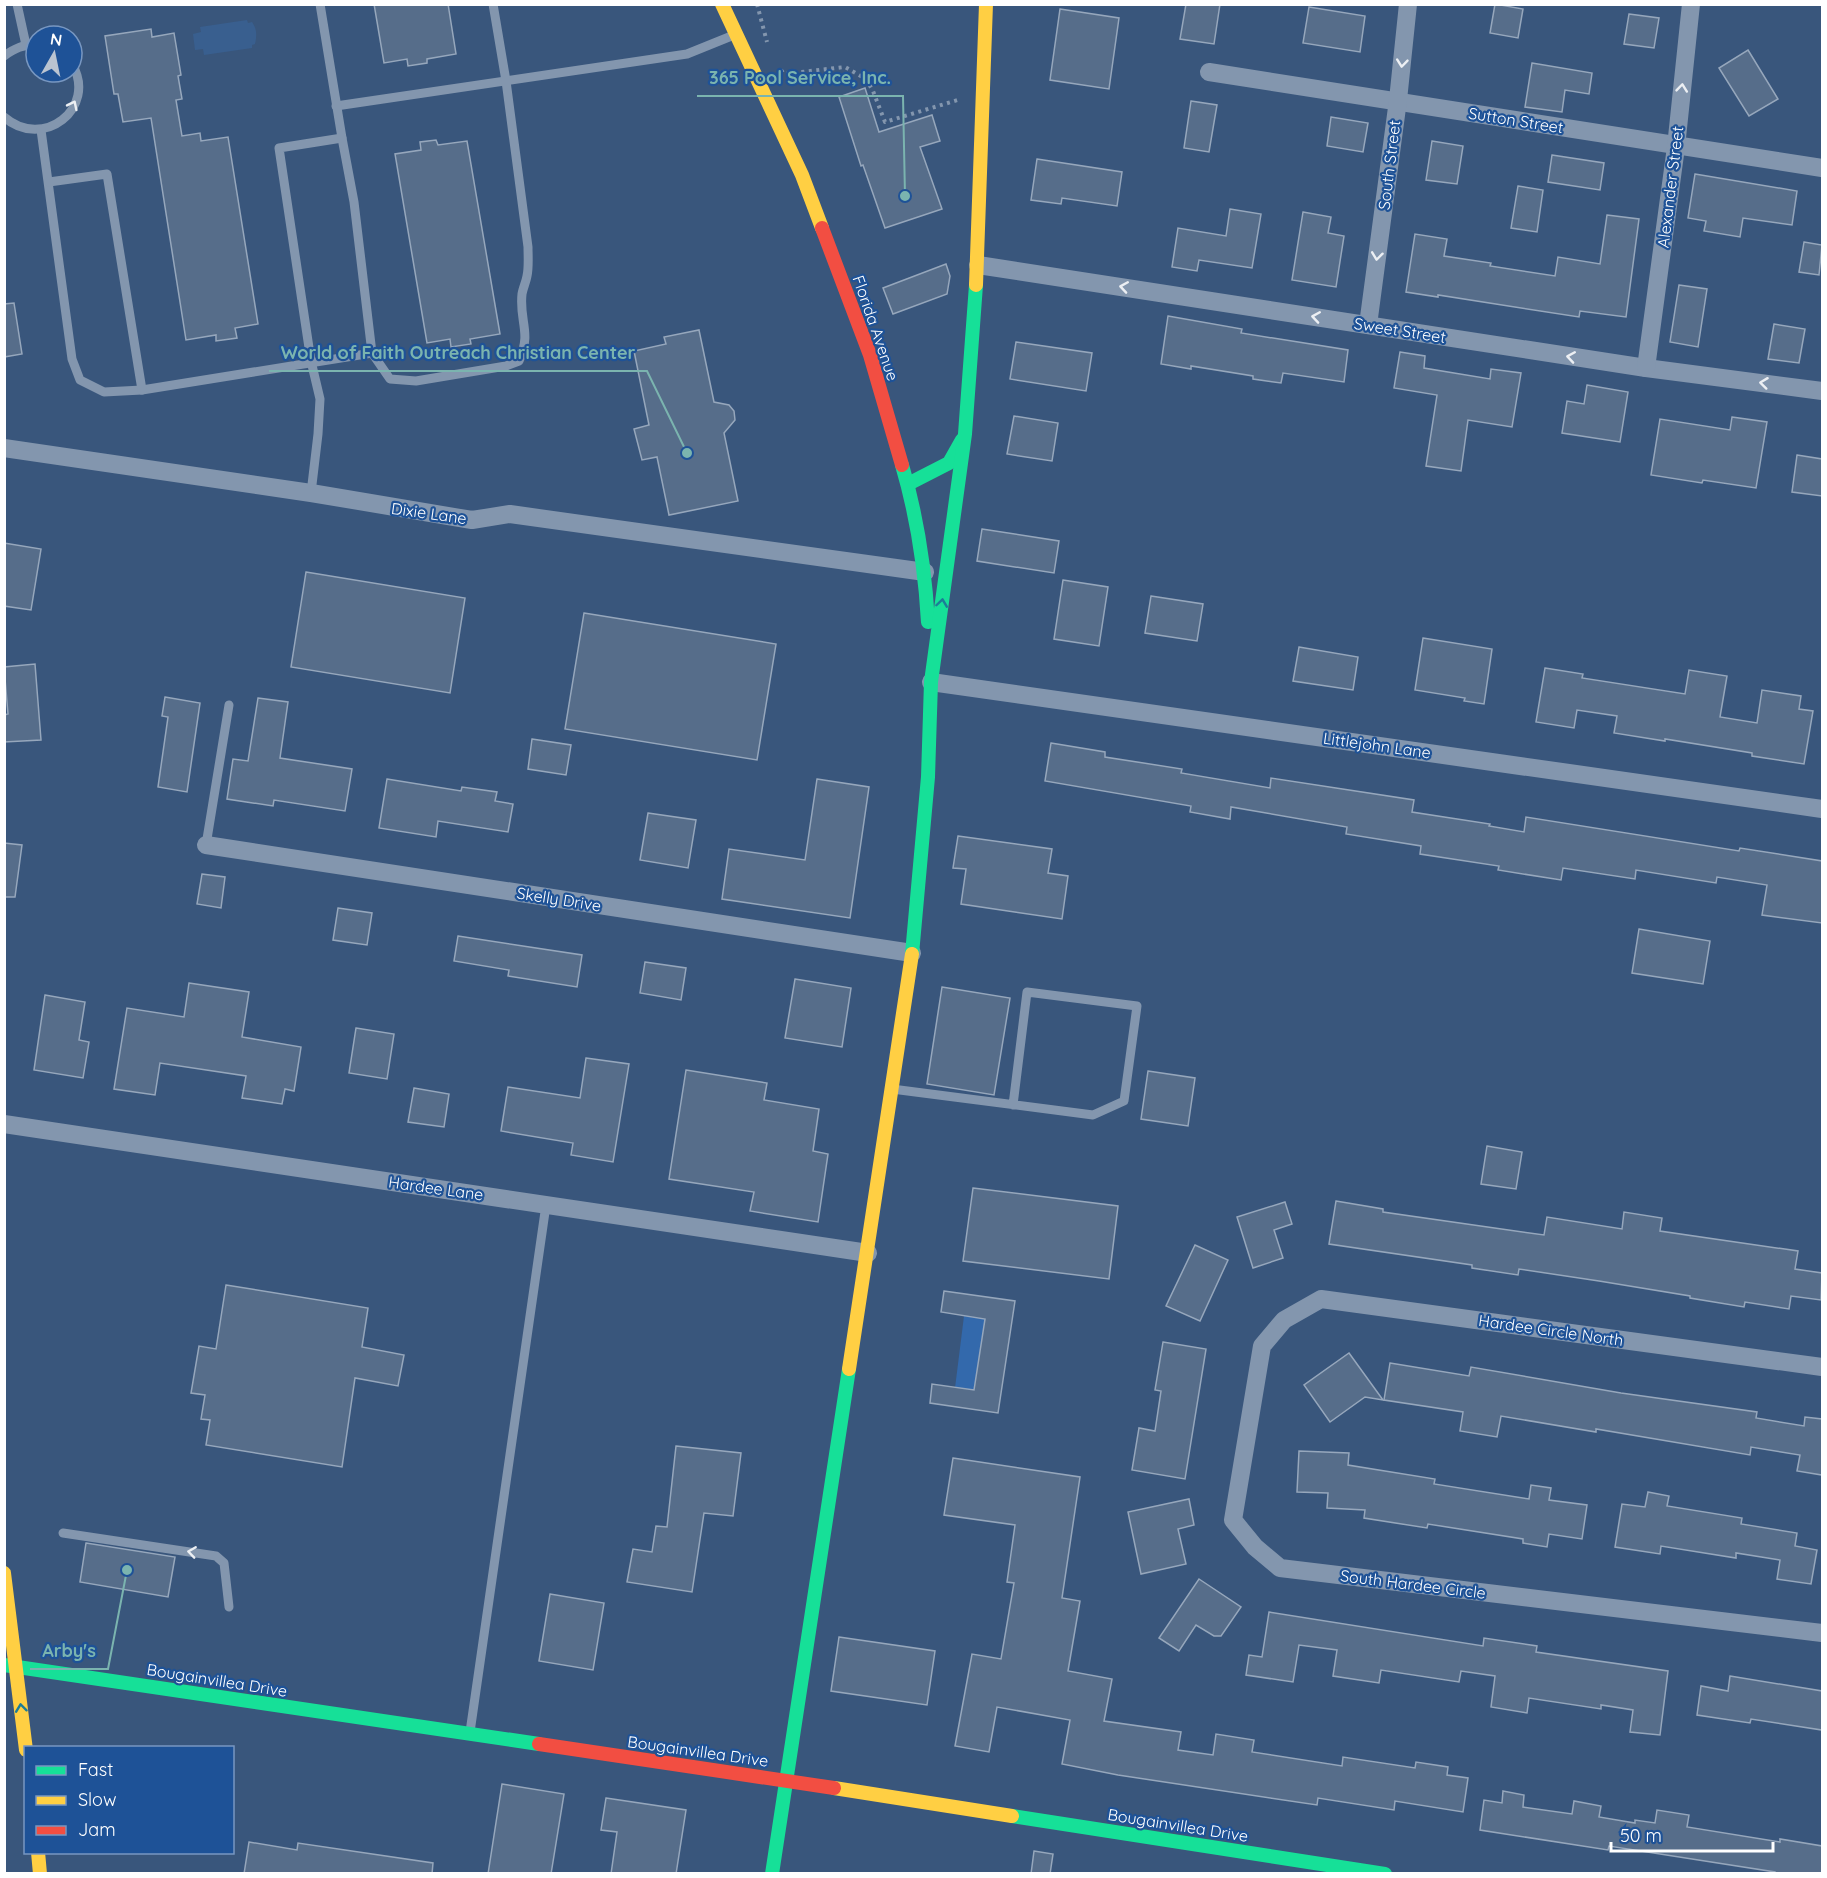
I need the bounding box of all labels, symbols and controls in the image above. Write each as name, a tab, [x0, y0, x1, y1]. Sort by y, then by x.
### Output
north arrow	[24, 24, 84, 84]
text: N	[49, 28, 64, 50]
one-way arrow	[1396, 58, 1409, 67]
callout: 365 Pool Service, Inc.	[697, 60, 903, 96]
text: 365 Pool Service, Inc.	[709, 66, 891, 89]
one-way arrow	[1675, 84, 1688, 93]
one-way arrow	[66, 100, 78, 111]
street label: Sutton Street	[1467, 103, 1565, 137]
street label: South Street	[1374, 119, 1404, 211]
street label: Alexander Street	[1653, 125, 1687, 249]
one-way arrow	[1372, 252, 1384, 261]
street label: Florida Avenue	[849, 273, 903, 383]
one-way arrow	[1119, 282, 1128, 294]
one-way arrow	[1312, 311, 1322, 324]
street label: Sweet Street	[1353, 313, 1447, 347]
callout: World of Faith Outreach Christian Center	[269, 335, 647, 371]
text: World of Faith Outreach Christian Center	[281, 341, 636, 364]
one-way arrow	[1567, 351, 1576, 363]
one-way arrow	[1760, 378, 1769, 390]
street label: Dixie Lane	[390, 498, 468, 528]
one-way arrow	[935, 598, 947, 608]
street label: Littlejohn Lane	[1322, 728, 1432, 762]
street label: Skelly Drive	[515, 882, 603, 916]
street label: Hardee Lane	[387, 1171, 485, 1205]
street label: Hardee Circle North	[1477, 1310, 1625, 1350]
one-way arrow	[187, 1546, 197, 1558]
street label: South Hardee Circle	[1339, 1565, 1487, 1603]
callout: Arby's	[30, 1633, 108, 1669]
text: Arby's	[42, 1639, 96, 1662]
street label: Bougainvillea Drive	[145, 1659, 289, 1701]
one-way arrow	[15, 1704, 27, 1713]
street label: Bougainvillea Drive	[626, 1731, 770, 1771]
legend	[24, 1746, 234, 1854]
text: Fast	[78, 1758, 113, 1781]
text: Slow	[78, 1788, 116, 1811]
street label: Bougainvillea Drive	[1106, 1804, 1250, 1846]
scale bar	[1611, 1815, 1773, 1853]
text: Jam	[78, 1818, 116, 1841]
text: 50 m	[1620, 1824, 1662, 1847]

